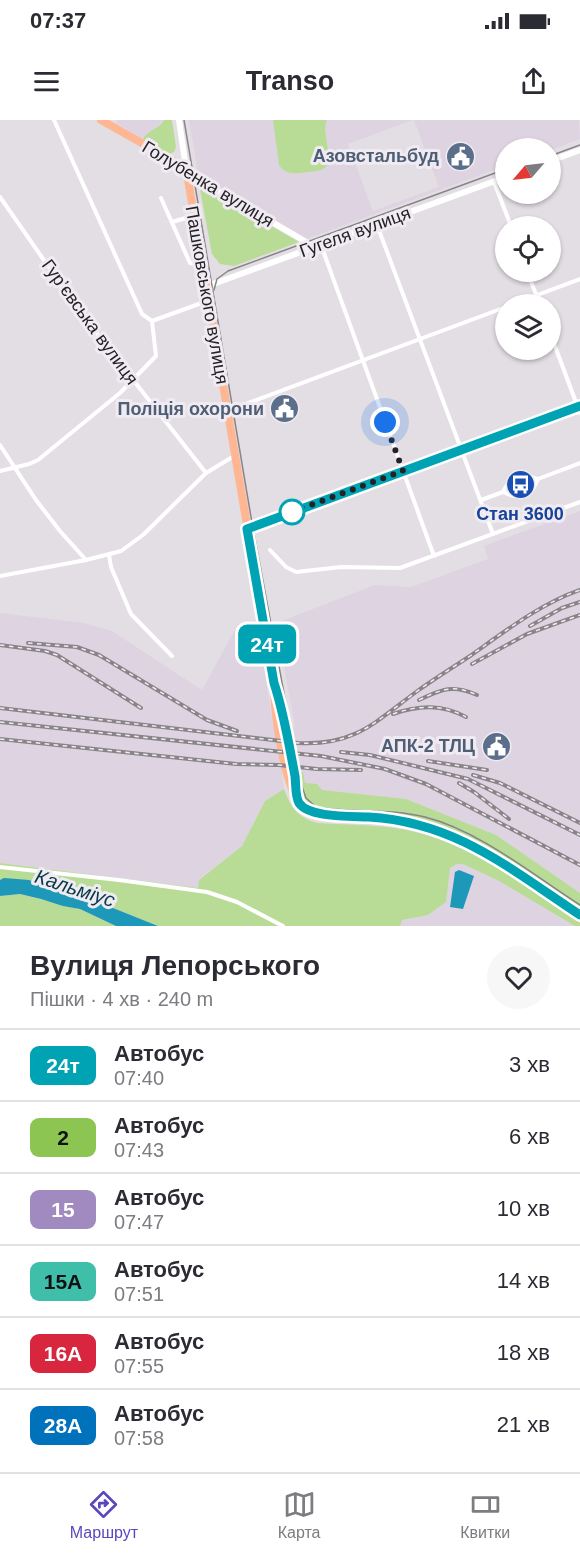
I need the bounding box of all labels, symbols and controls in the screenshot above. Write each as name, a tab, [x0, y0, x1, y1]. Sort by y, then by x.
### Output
text: 07:37	[30, 8, 86, 33]
icon: menu	[30, 65, 63, 98]
icon: share	[517, 65, 550, 98]
text: Transo	[246, 66, 334, 96]
street label: Голубенка вулиця	[139, 137, 277, 231]
north arrow	[495, 138, 561, 204]
map controls	[495, 138, 561, 360]
public building icon: Азовстальбуд	[444, 140, 476, 172]
place label: Азовстальбуд	[313, 146, 440, 166]
street label: Гугеля вулиця	[297, 203, 413, 261]
street label: Пашковського вулиця	[181, 204, 233, 386]
button: locate	[495, 216, 561, 282]
street label: Гур’євська вулиця	[38, 255, 142, 389]
button: layers	[495, 294, 561, 360]
public building icon: Поліція охорони	[269, 393, 301, 425]
place label: Поліція охорони	[117, 399, 264, 419]
your location	[370, 407, 400, 437]
bus stop icon: Стан 3600	[504, 469, 536, 501]
unlabelled marker	[279, 499, 305, 525]
place label: Стан 3600	[476, 504, 564, 524]
line badge: 24т	[232, 624, 302, 664]
text: 24т	[250, 633, 284, 656]
public building icon: АПК-2 ТЛЦ	[480, 730, 512, 762]
place label: АПК-2 ТЛЦ	[381, 736, 476, 756]
water label: Кальміус	[32, 865, 118, 911]
button: heart	[487, 946, 550, 1009]
text: Вулиця Лепорського	[30, 950, 320, 981]
text: Пішки · 4 хв · 240 m	[30, 988, 213, 1010]
text: Автобус	[114, 1041, 204, 1066]
text: 3 хв	[509, 1052, 550, 1077]
text: 24т	[46, 1054, 80, 1077]
text: 07:40	[114, 1067, 164, 1089]
text: Автобус	[114, 1113, 204, 1138]
text: 6 хв	[509, 1124, 550, 1149]
text: 2	[57, 1126, 69, 1149]
text: 07:43	[114, 1139, 164, 1161]
text: Автобус	[114, 1185, 204, 1210]
text: 10 хв	[497, 1196, 550, 1221]
text: 15	[51, 1198, 75, 1221]
text: 07:47	[114, 1211, 164, 1233]
text: Автобус	[114, 1257, 204, 1282]
text: 14 хв	[497, 1268, 550, 1293]
text: 15А	[44, 1270, 82, 1293]
text: 07:51	[114, 1283, 164, 1305]
text: Автобус	[114, 1329, 204, 1354]
text: 18 хв	[497, 1340, 550, 1365]
text: 16А	[44, 1342, 82, 1365]
text: 07:55	[114, 1355, 164, 1377]
text: Автобус	[114, 1401, 204, 1426]
text: 21 хв	[497, 1412, 550, 1437]
text: 28А	[44, 1414, 82, 1437]
text: 07:58	[114, 1427, 164, 1449]
tab: Маршрут	[70, 1488, 138, 1542]
tab: Карта	[278, 1488, 320, 1542]
tab: Квитки	[460, 1488, 510, 1542]

